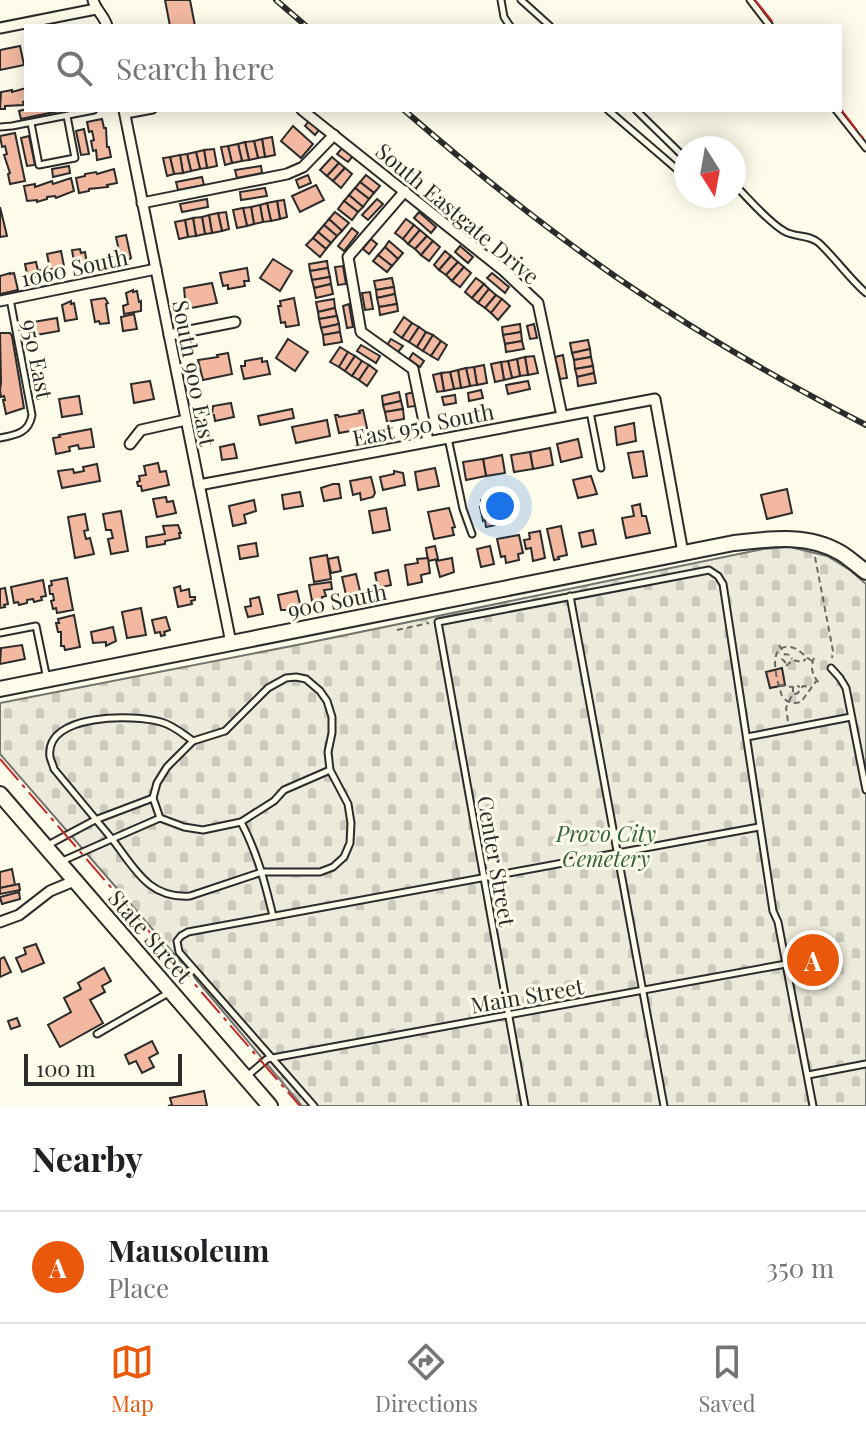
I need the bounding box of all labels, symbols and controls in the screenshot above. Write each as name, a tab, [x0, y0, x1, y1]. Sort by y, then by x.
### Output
search box	[24, 24, 842, 112]
icon: search	[52, 46, 96, 90]
text: Search here	[116, 48, 275, 88]
street label: South Eastgate Drive	[370, 136, 546, 290]
north arrow	[674, 136, 746, 208]
street label: 1060 South	[18, 241, 130, 293]
street label: South 900 East	[166, 298, 224, 450]
street label: 950 East	[16, 316, 61, 403]
street label: East 950 South	[350, 396, 496, 452]
your location	[480, 486, 520, 526]
street label: 900 South	[285, 576, 389, 624]
street label: Center Street	[471, 793, 523, 930]
park label: Provo City Cemetery	[555, 818, 656, 873]
street label: State Street	[102, 883, 201, 990]
pin: A	[787, 930, 839, 990]
street label: Main Street	[468, 970, 587, 1020]
scale bar	[24, 1050, 182, 1086]
text: 100 m	[36, 1053, 96, 1083]
text: Nearby	[32, 1135, 143, 1181]
text: Mausoleum	[108, 1230, 269, 1270]
text: A	[49, 1250, 67, 1285]
text: 350 m	[766, 1250, 834, 1285]
text: Place	[108, 1270, 169, 1305]
tab: Map	[110, 1340, 154, 1418]
tab: Directions	[375, 1340, 478, 1418]
tab: Saved	[698, 1340, 756, 1418]

